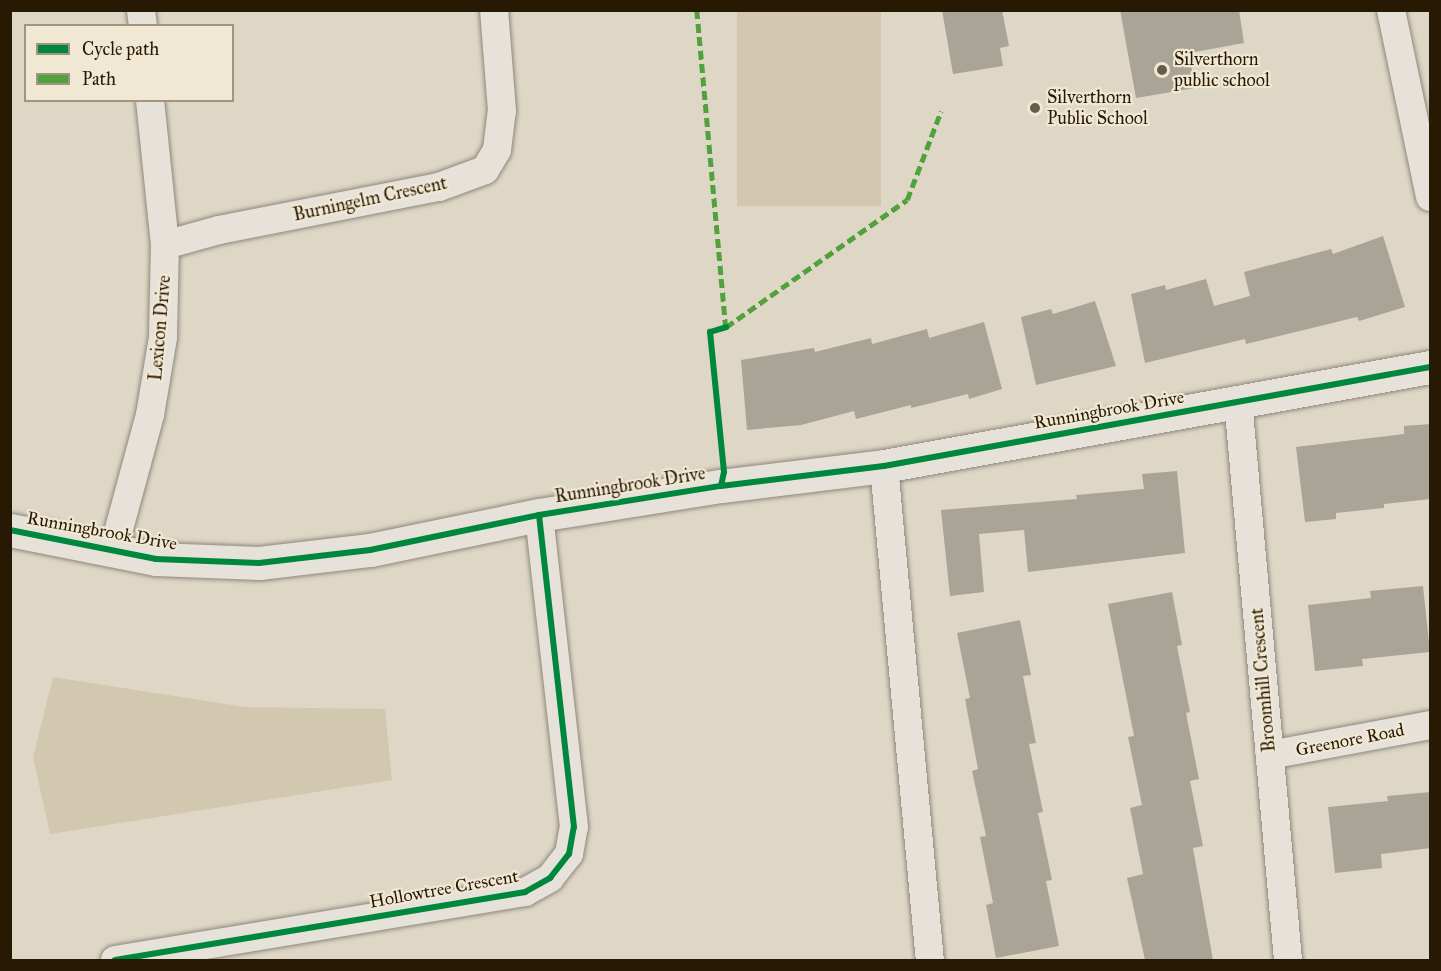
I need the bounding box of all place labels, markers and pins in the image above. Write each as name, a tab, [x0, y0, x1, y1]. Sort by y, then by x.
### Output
place label: Silverthorn public school	[1174, 49, 1270, 92]
marker: Silverthorn public school	[1155, 63, 1169, 77]
place label: Silverthorn Public School	[1047, 87, 1148, 130]
marker: Silverthorn Public School	[1028, 101, 1042, 115]

